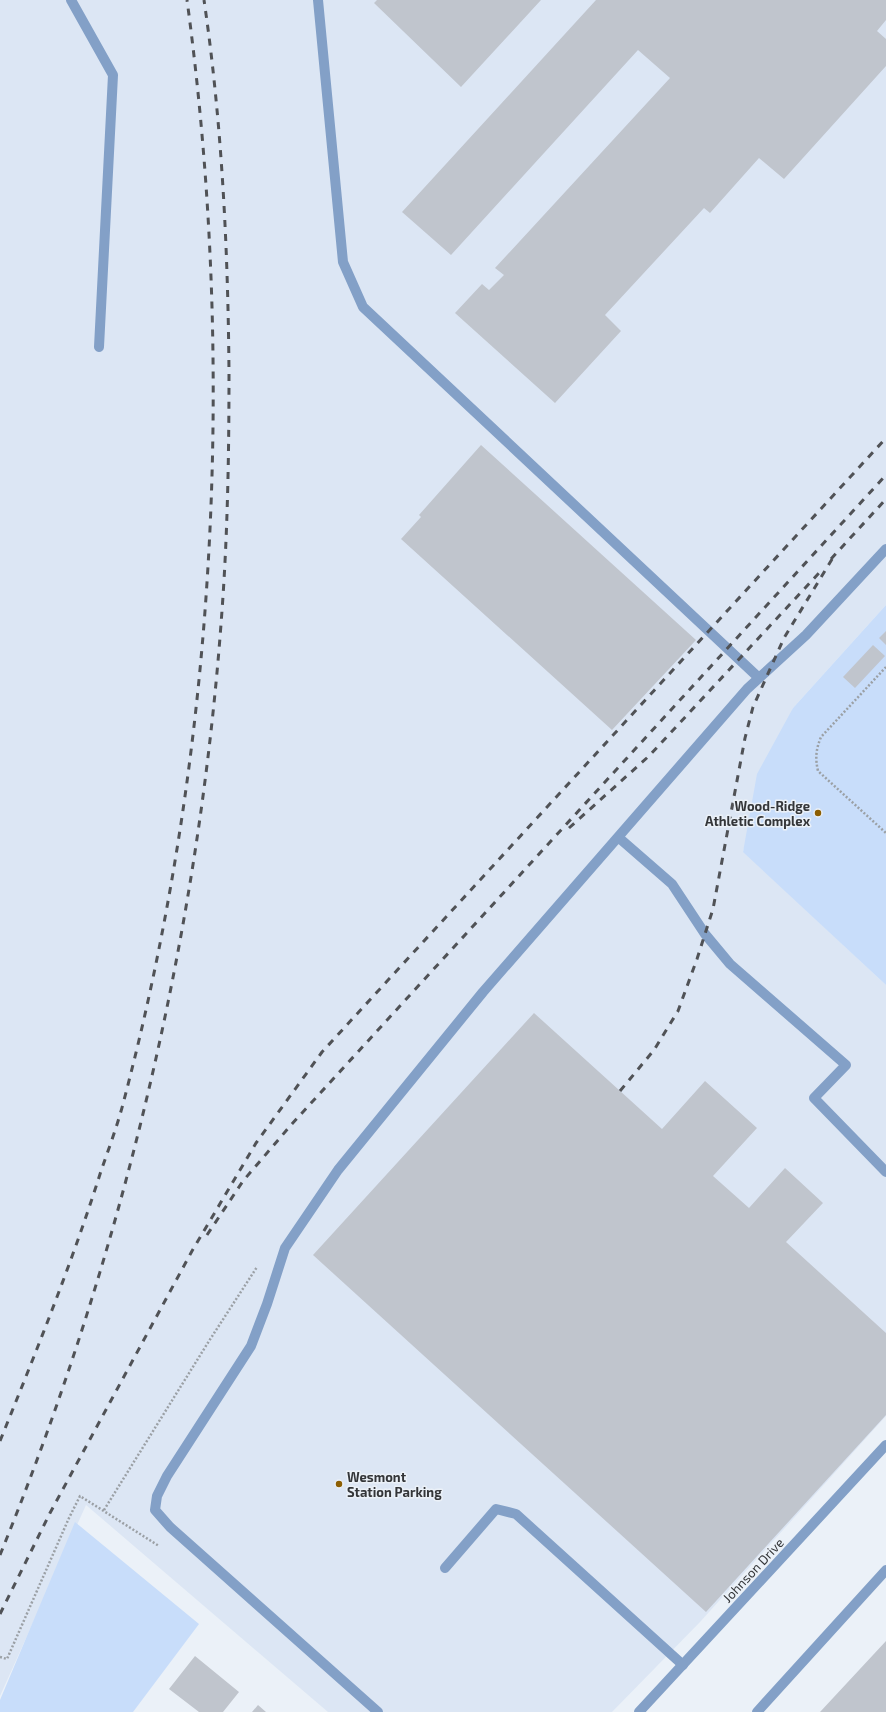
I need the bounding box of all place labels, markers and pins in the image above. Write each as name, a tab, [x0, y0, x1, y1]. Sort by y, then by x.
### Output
place label: Wood-Ridge Athletic Complex	[705, 798, 811, 829]
marker: Wood-Ridge Athletic Complex	[813, 808, 823, 818]
place label: Wesmont Station Parking	[347, 1469, 442, 1500]
marker: Wesmont Station Parking	[334, 1479, 344, 1489]

